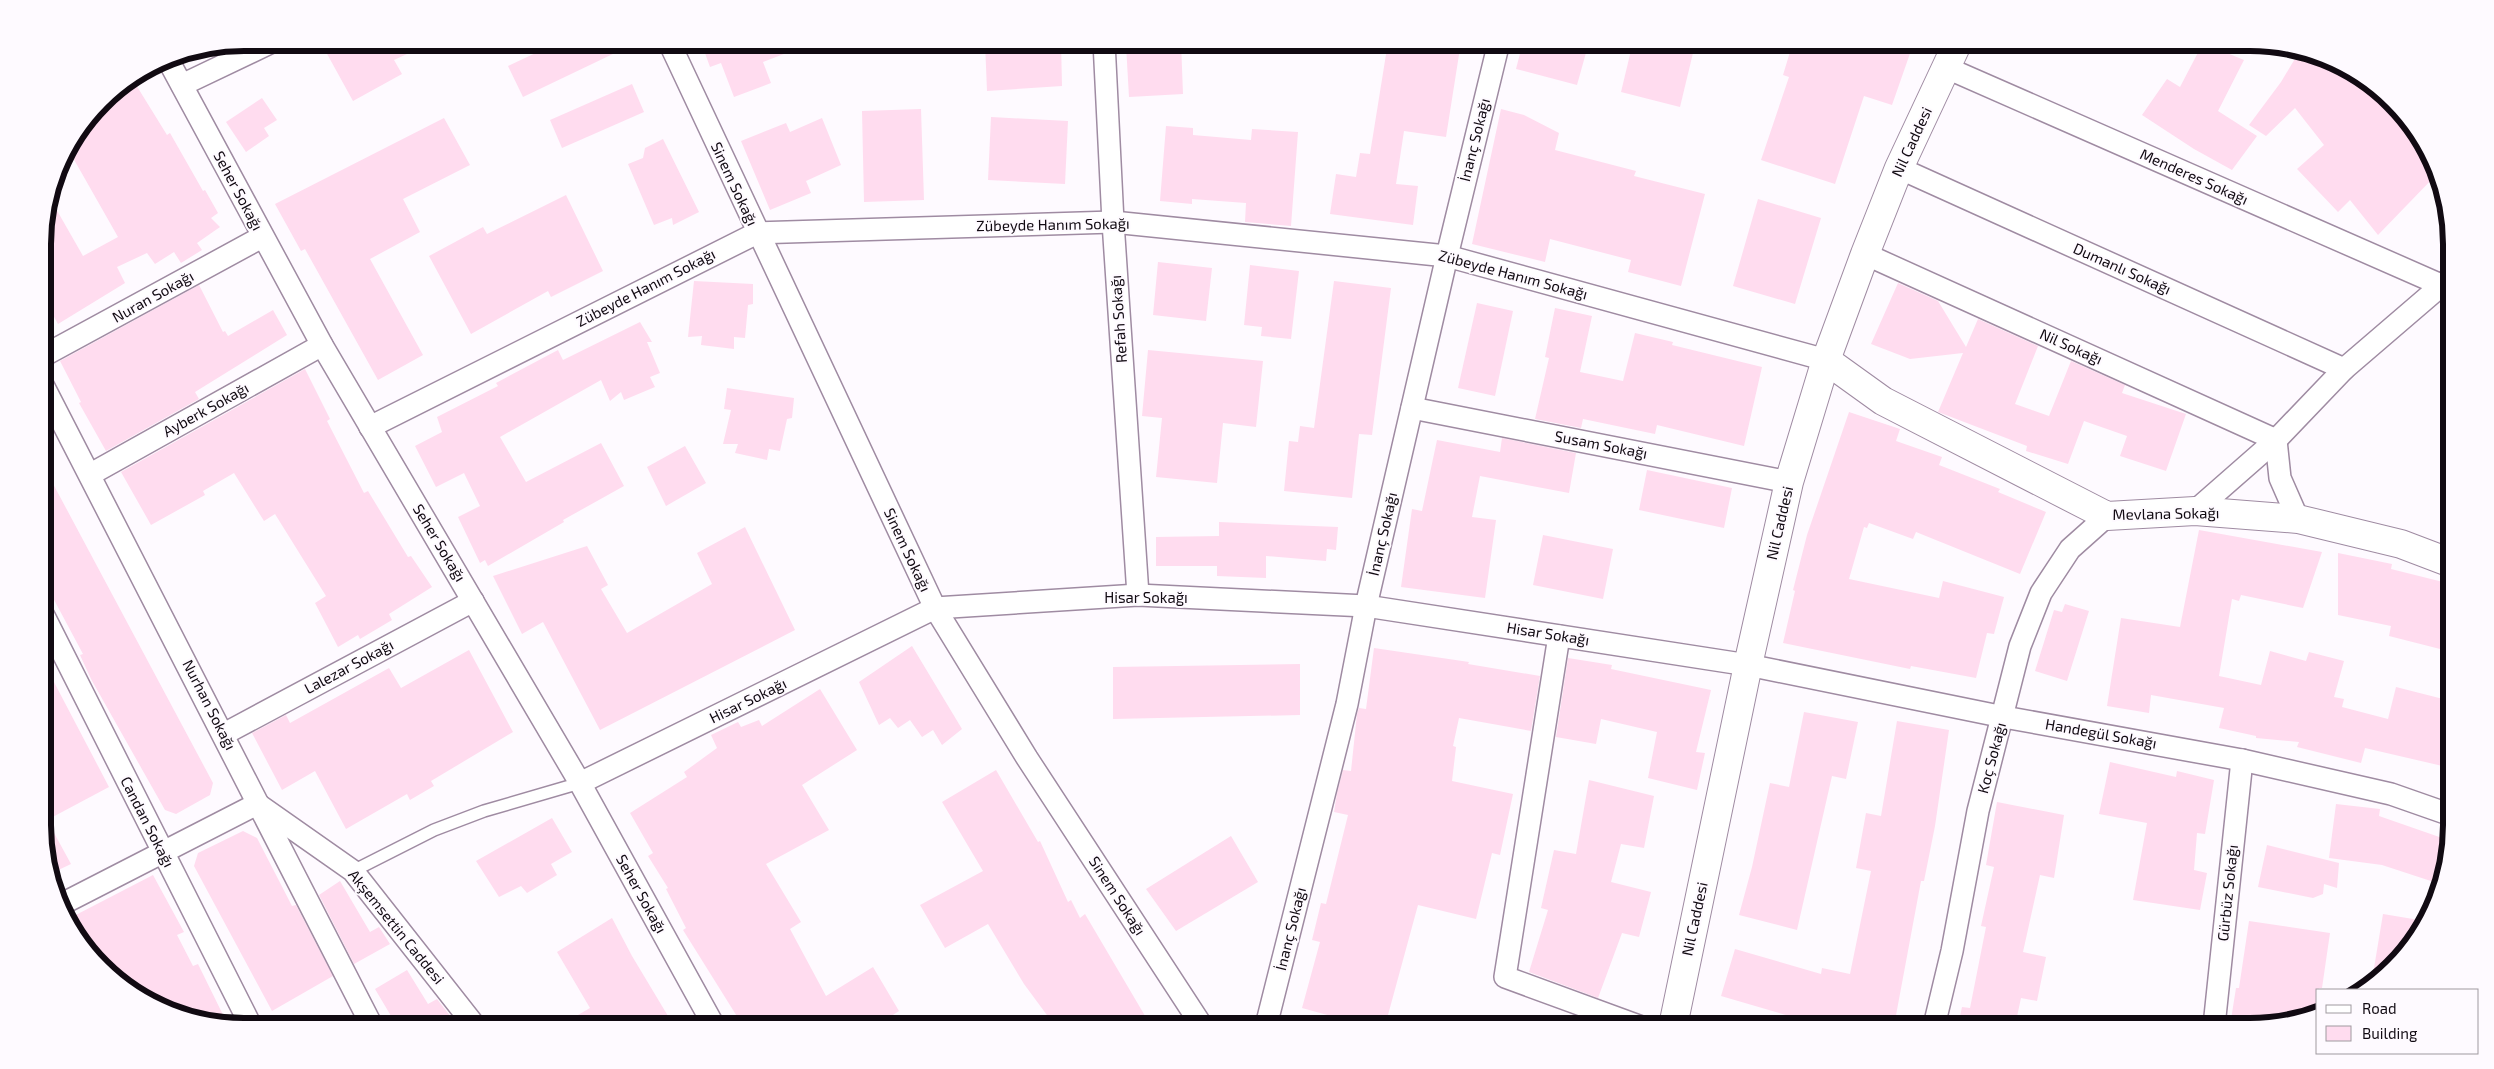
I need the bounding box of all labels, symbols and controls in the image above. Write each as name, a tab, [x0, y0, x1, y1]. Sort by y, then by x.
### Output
street label: İnanç Sokağı	[1455, 96, 1494, 184]
street label: Nil Caddesi	[1887, 104, 1935, 179]
street label: Sinem Sokağı	[708, 139, 762, 228]
street label: Menderes Sokağı	[2138, 144, 2251, 208]
street label: Seher Sokağı	[210, 148, 267, 233]
street label: Zübeyde Hanım Sokağı	[976, 214, 1130, 234]
street label: Dumanlı Sokağı	[2071, 239, 2174, 298]
street label: Zübeyde Hanım Sokağı	[573, 244, 718, 330]
street label: Zübeyde Hanım Sokağı	[1437, 245, 1590, 303]
street label: Nuran Sokağı	[109, 266, 196, 326]
street label: Refah Sokağı	[1106, 274, 1130, 364]
street label: Nil Sokağı	[2037, 324, 2106, 368]
street label: Ayberk Sokağı	[159, 378, 252, 440]
street label: Susam Sokağı	[1553, 426, 1649, 462]
street label: Nil Caddesi	[1762, 484, 1796, 561]
street label: İnanç Sokağı	[1364, 490, 1401, 578]
street label: Seher Sokağı	[410, 500, 470, 584]
street label: Mevlana Sokağı	[2112, 503, 2220, 523]
street label: Sinem Sokağı	[881, 505, 935, 594]
street label: Hisar Sokağı	[1104, 588, 1188, 606]
street label: Hisar Sokağı	[1505, 618, 1591, 648]
street label: Lalezar Sokağı	[301, 635, 396, 697]
street label: Nurhan Sokağı	[179, 656, 240, 753]
street label: Hisar Sokağı	[706, 674, 789, 727]
street label: Handegül Sokağı	[2044, 714, 2158, 752]
street label: Koç Sokağı	[1973, 720, 2010, 795]
street label: Candan Sokağı	[117, 773, 178, 870]
street label: Gürbüz Sokağı	[2213, 844, 2241, 942]
street label: Seher Sokağı	[613, 851, 671, 936]
street label: Sinem Sokağı	[1086, 853, 1150, 938]
street label: Akşemsettin Caddesi	[344, 866, 448, 988]
street label: Nil Caddesi	[1677, 880, 1711, 957]
street label: İnanç Sokağı	[1271, 885, 1310, 973]
legend	[2316, 989, 2479, 1054]
text: Road	[2362, 999, 2397, 1017]
text: Building	[2362, 1024, 2418, 1042]

